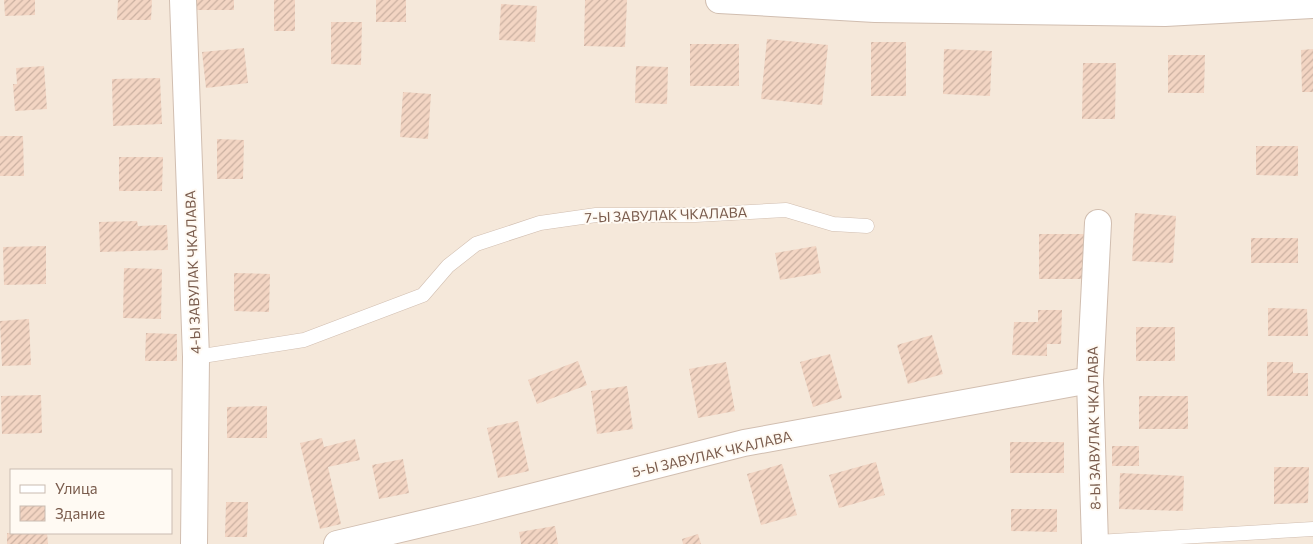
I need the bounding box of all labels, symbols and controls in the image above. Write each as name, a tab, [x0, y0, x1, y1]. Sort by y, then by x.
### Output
street label: 4-Ы ЗАВУЛАК ЧКАЛАВА	[181, 190, 204, 354]
street label: 7-Ы ЗАВУЛАК ЧКАЛАВА	[584, 203, 748, 226]
street label: 8-Ы ЗАВУЛАК ЧКАЛАВА	[1084, 346, 1103, 510]
street label: 5-Ы ЗАВУЛАК ЧКАЛАВА	[630, 427, 794, 480]
legend	[10, 469, 172, 534]
text: Улица	[55, 479, 97, 497]
text: Здание	[55, 504, 105, 522]

